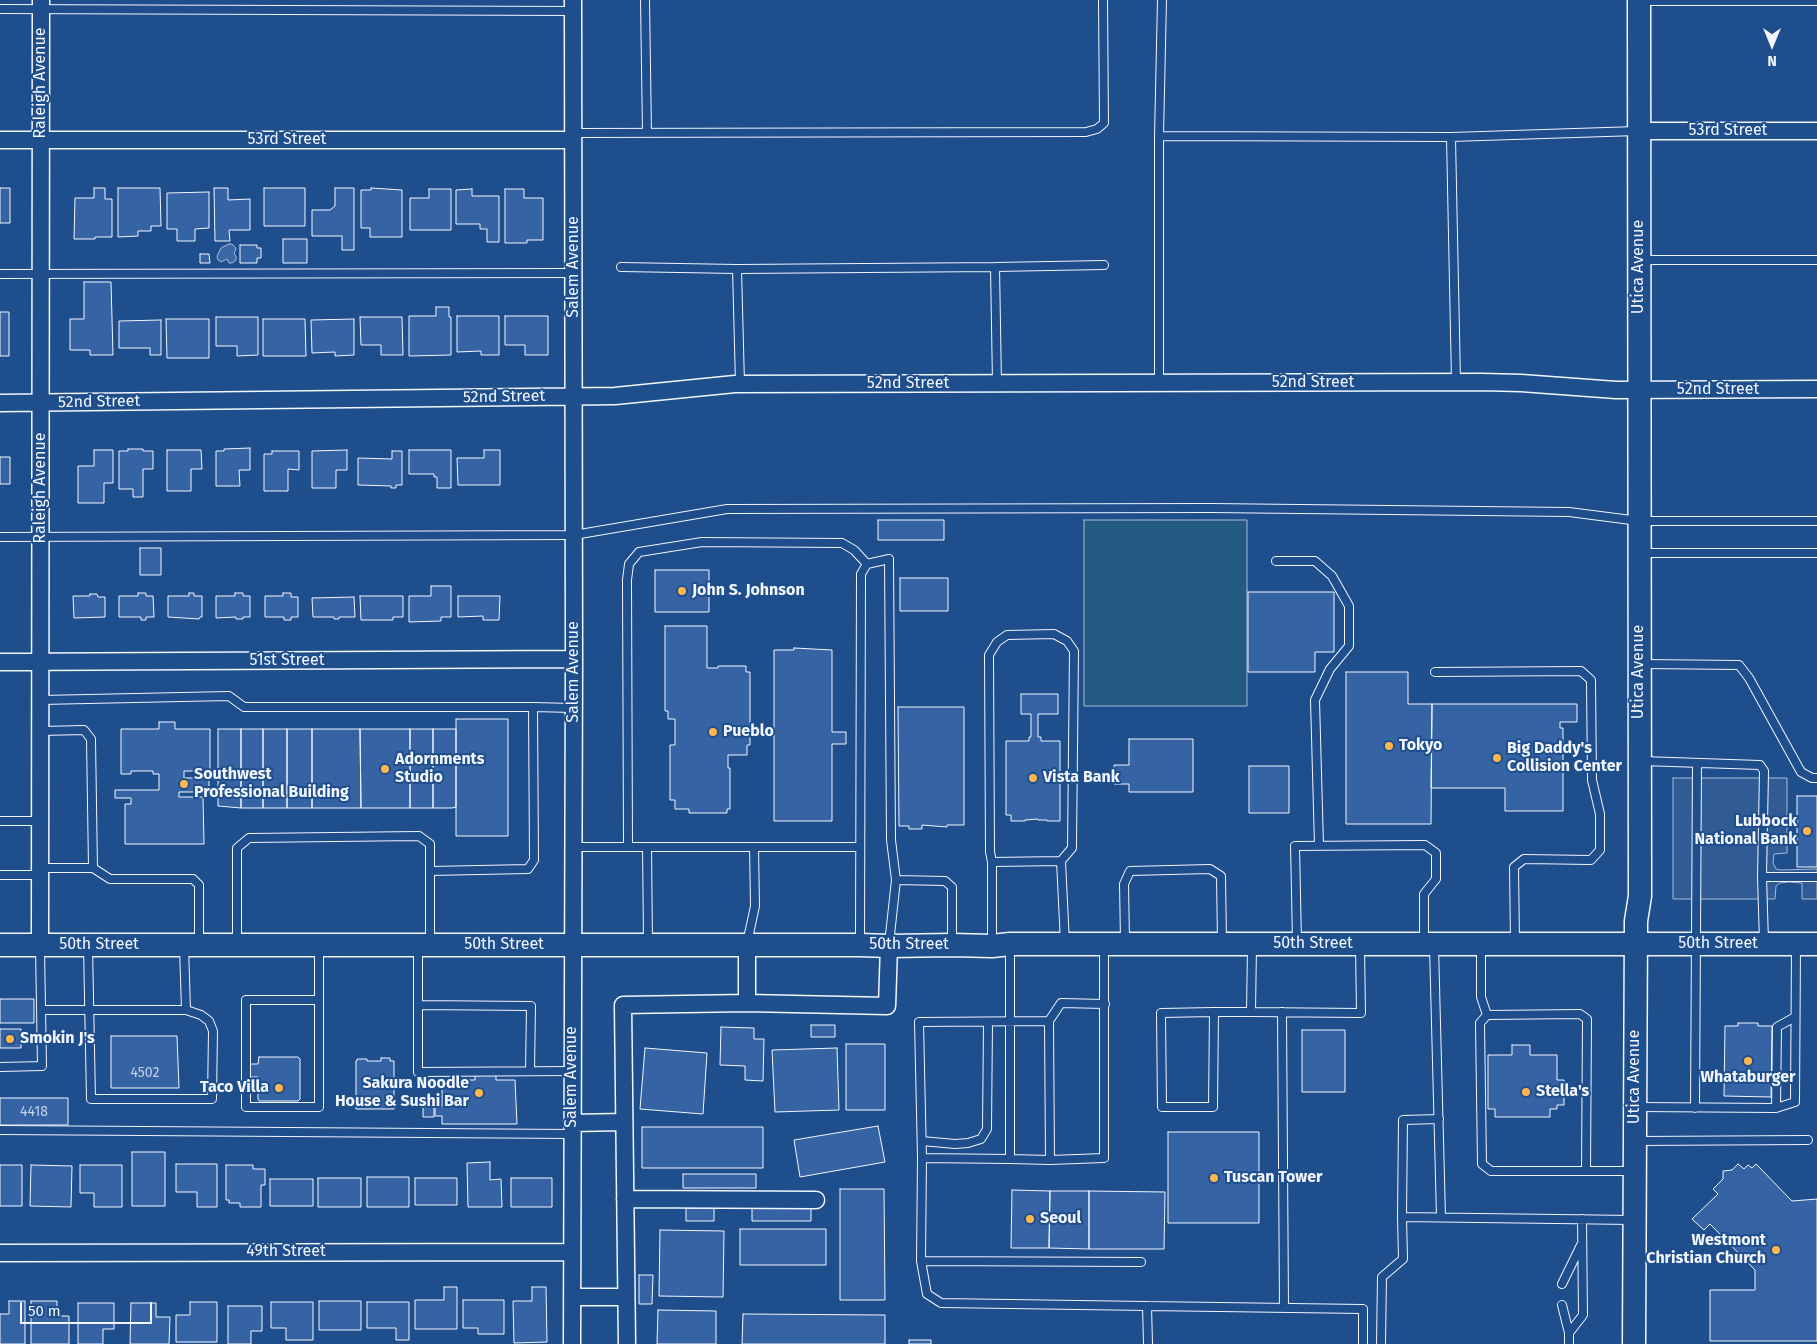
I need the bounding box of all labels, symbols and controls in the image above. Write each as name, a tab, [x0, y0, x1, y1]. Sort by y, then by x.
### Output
north arrow	[1747, 20, 1797, 70]
street label: Raleigh Avenue	[31, 28, 51, 138]
text: N	[1767, 52, 1777, 69]
street label: 53rd Street	[1689, 121, 1767, 141]
street label: 53rd Street	[248, 130, 326, 150]
street label: Salem Avenue	[564, 216, 584, 318]
street label: Utica Avenue	[1629, 220, 1649, 314]
street label: 52nd Street	[1272, 373, 1354, 393]
street label: 52nd Street	[867, 374, 949, 394]
street label: 52nd Street	[1677, 380, 1759, 400]
street label: 52nd Street	[463, 387, 545, 407]
street label: 52nd Street	[58, 392, 140, 412]
street label: Raleigh Avenue	[31, 433, 51, 543]
place label: John S. Johnson	[692, 581, 805, 601]
marker: John S. Johnson	[676, 585, 688, 597]
street label: Salem Avenue	[564, 621, 584, 723]
street label: Utica Avenue	[1629, 625, 1649, 719]
street label: 51st Street	[249, 651, 325, 671]
place label: Pueblo	[723, 722, 774, 742]
marker: Pueblo	[707, 726, 719, 738]
place label: Tokyo	[1399, 736, 1442, 756]
place label: Big Daddy's Collision Center	[1507, 739, 1622, 777]
marker: Tokyo	[1383, 740, 1395, 752]
place label: Adornments Studio	[395, 750, 485, 788]
marker: Big Daddy's Collision Center	[1491, 752, 1503, 764]
marker: Adornments Studio	[379, 763, 391, 775]
place label: Southwest Professional Building	[194, 765, 349, 803]
place label: Vista Bank	[1043, 768, 1120, 788]
marker: Vista Bank	[1027, 772, 1039, 784]
marker: Southwest Professional Building	[178, 778, 190, 790]
place label: Lubbock National Bank	[1695, 812, 1797, 850]
marker: Lubbock National Bank	[1801, 825, 1813, 837]
street label: 50th Street	[1273, 934, 1353, 954]
street label: 50th Street	[1678, 934, 1758, 954]
street label: 50th Street	[59, 935, 139, 955]
street label: 50th Street	[464, 935, 544, 955]
street label: 50th Street	[869, 935, 949, 955]
street label: Salem Avenue	[562, 1026, 582, 1128]
place label: Smokin J's	[20, 1029, 95, 1049]
street label: Utica Avenue	[1625, 1030, 1645, 1124]
marker: Smokin J's	[4, 1033, 16, 1045]
marker: Whataburger	[1742, 1055, 1754, 1067]
house number: 4502	[131, 1065, 159, 1081]
place label: Whataburger	[1701, 1068, 1795, 1088]
place label: Sakura Noodle House & Sushi Bar	[335, 1074, 469, 1112]
place label: Taco Villa	[200, 1078, 269, 1098]
marker: Taco Villa	[273, 1082, 285, 1094]
place label: Stella's	[1536, 1082, 1589, 1102]
marker: Stella's	[1520, 1086, 1532, 1098]
marker: Sakura Noodle House & Sushi Bar	[473, 1087, 485, 1099]
house number: 4418	[20, 1104, 48, 1120]
place label: Tuscan Tower	[1224, 1168, 1323, 1188]
marker: Tuscan Tower	[1208, 1172, 1220, 1184]
place label: Seoul	[1040, 1209, 1081, 1229]
marker: Seoul	[1024, 1213, 1036, 1225]
place label: Westmont Christian Church	[1646, 1231, 1766, 1269]
street label: 49th Street	[246, 1242, 326, 1262]
marker: Westmont Christian Church	[1770, 1244, 1782, 1256]
scale bar	[22, 1292, 155, 1324]
text: 50 m	[28, 1302, 61, 1320]

